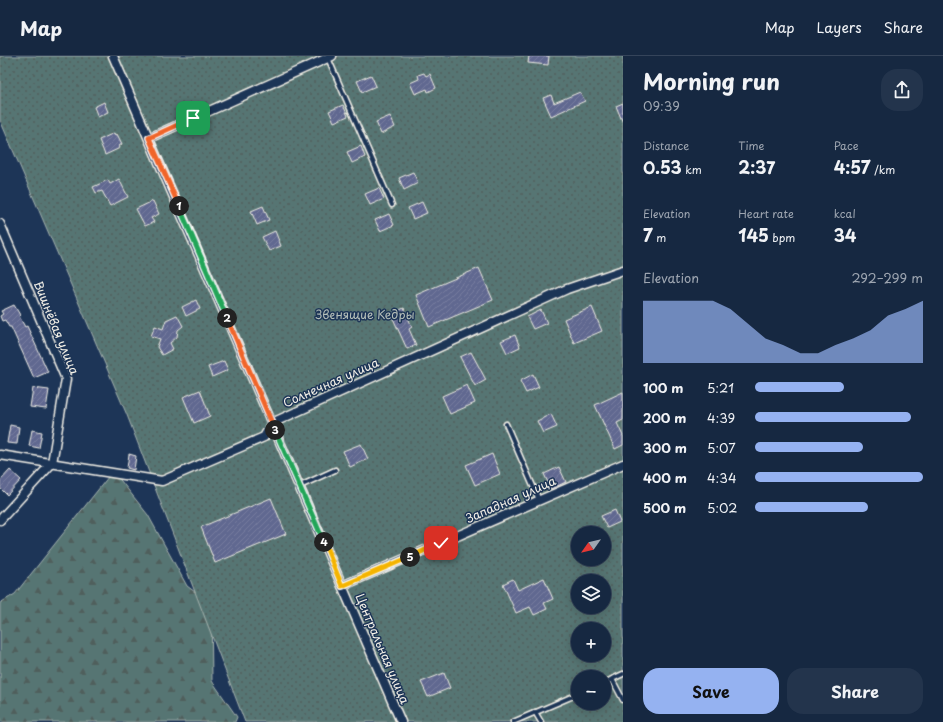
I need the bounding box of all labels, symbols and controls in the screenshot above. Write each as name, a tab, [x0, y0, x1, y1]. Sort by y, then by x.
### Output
text: Map	[20, 14, 62, 42]
text: Map	[765, 17, 795, 38]
text: Layers	[817, 17, 862, 38]
text: Share	[884, 17, 923, 38]
text: Morning run	[643, 64, 780, 97]
button: share	[881, 69, 923, 111]
text: 09:39	[643, 96, 680, 115]
pin	[176, 101, 210, 135]
icon: arrive	[182, 107, 204, 129]
text: Distance	[643, 137, 689, 154]
text: Time	[738, 137, 764, 154]
text: Pace	[834, 137, 858, 154]
text: 0.53	[643, 154, 682, 180]
text: 2:37	[738, 154, 775, 180]
text: 4:57	[834, 154, 871, 180]
text: km	[682, 161, 702, 178]
text: /km	[871, 161, 895, 178]
pin: 1	[169, 196, 189, 216]
text: 1	[176, 197, 182, 214]
text: Elevation	[643, 205, 690, 222]
text: Heart rate	[738, 205, 794, 222]
text: kcal	[834, 205, 856, 222]
text: 7	[643, 222, 653, 248]
text: 145	[738, 222, 769, 248]
text: 34	[834, 222, 856, 248]
text: m	[653, 229, 666, 246]
text: bpm	[769, 229, 795, 246]
text: Elevation	[643, 268, 699, 287]
text: 292–299 m	[851, 268, 923, 287]
street label: Вишнёвая улица	[30, 278, 84, 378]
park label: Звенящие Кедры	[315, 305, 415, 323]
pin: 2	[217, 308, 237, 328]
text: 2	[223, 309, 231, 326]
street label: Солнечная улица	[280, 353, 382, 411]
text: 100 m	[643, 378, 684, 397]
text: 5:21	[707, 378, 734, 397]
text: 200 m	[643, 408, 687, 427]
text: 4:39	[707, 408, 735, 427]
pin: 3	[265, 420, 285, 440]
text: 3	[271, 421, 279, 438]
text: 300 m	[643, 438, 687, 457]
text: 5:07	[707, 438, 736, 457]
text: 400 m	[643, 468, 687, 487]
text: 4:34	[707, 468, 737, 487]
street label: Западная улица	[463, 471, 559, 527]
text: 500 m	[643, 498, 686, 517]
text: 5:02	[707, 498, 737, 517]
pin	[424, 526, 458, 560]
north arrow	[571, 526, 611, 566]
map controls	[571, 526, 611, 710]
pin: 4	[314, 532, 334, 552]
icon: check	[430, 532, 452, 554]
text: 4	[320, 533, 328, 550]
pin: 5	[400, 547, 420, 567]
text: 5	[406, 548, 414, 565]
button: layers	[571, 574, 611, 614]
street label: Центральная улица	[352, 591, 414, 707]
button: +	[571, 622, 611, 662]
button: Save	[643, 668, 779, 714]
button: Share	[787, 668, 923, 714]
button: −	[571, 670, 611, 710]

